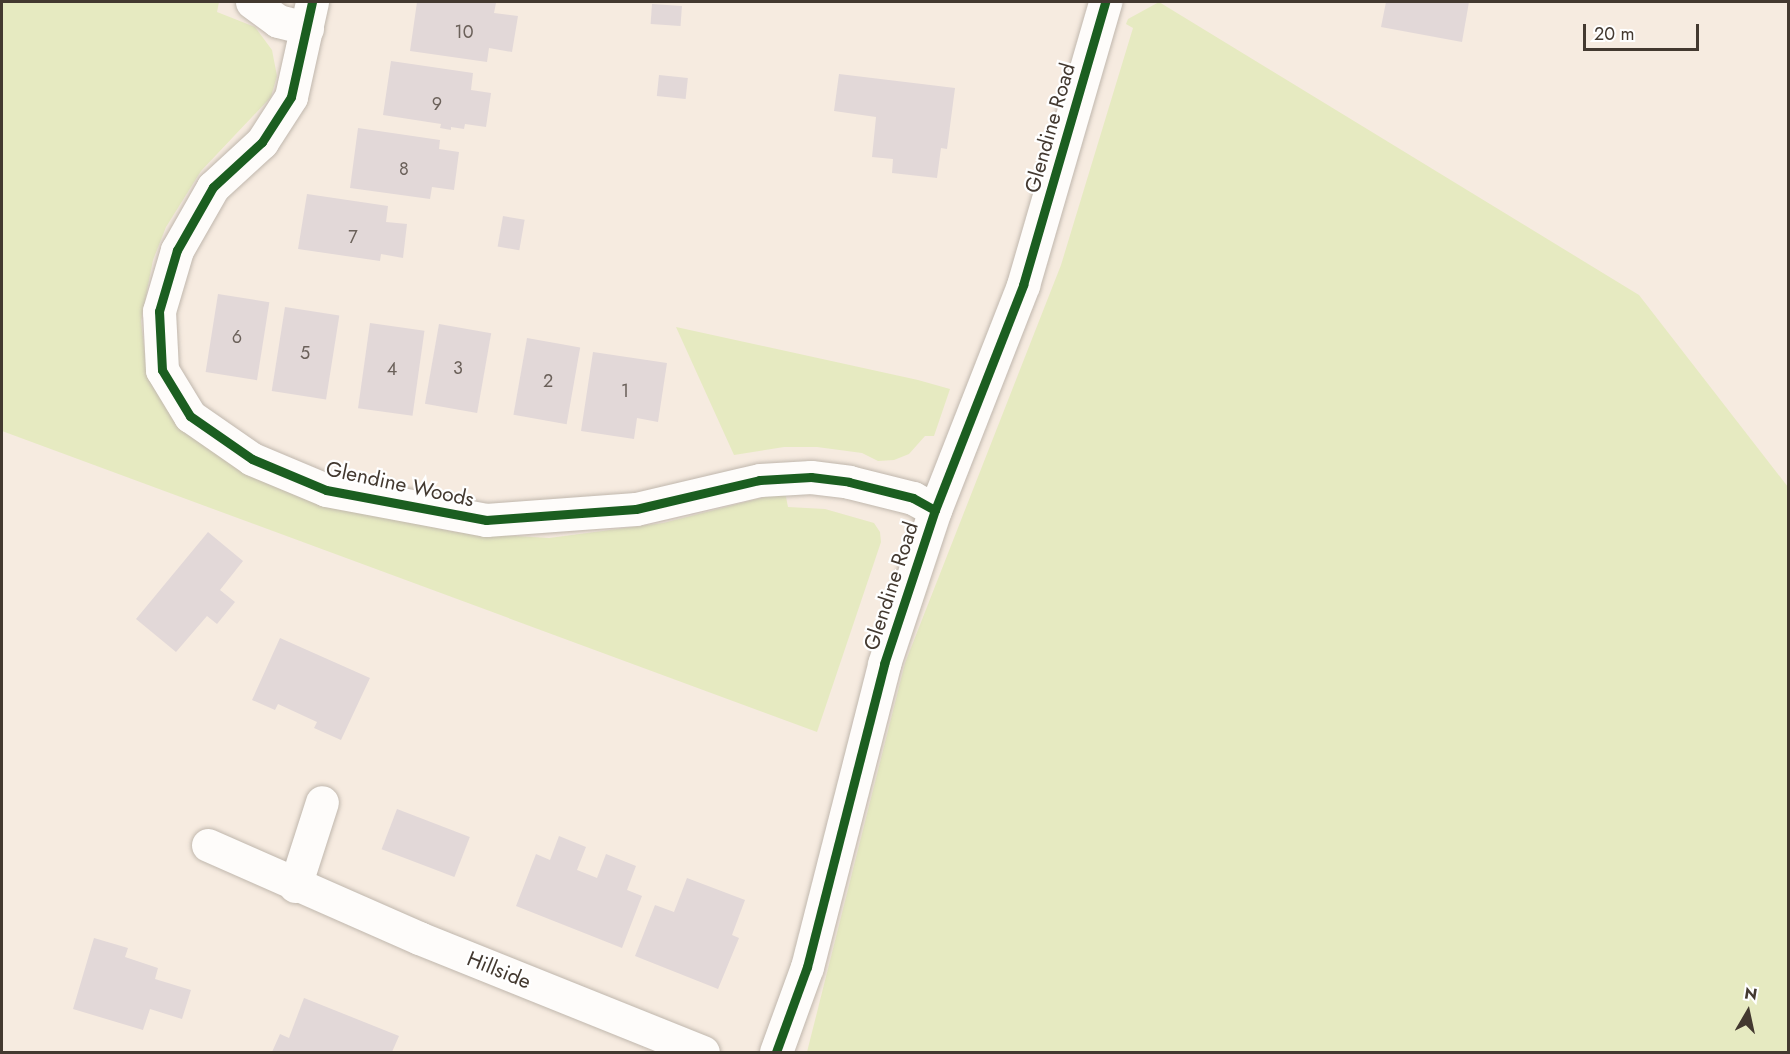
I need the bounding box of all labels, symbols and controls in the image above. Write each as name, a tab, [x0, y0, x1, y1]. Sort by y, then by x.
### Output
scale bar	[1586, 12, 1702, 50]
house number: 10	[455, 21, 473, 43]
text: 20 m	[1594, 21, 1634, 47]
street label: Glendine Road	[1019, 60, 1081, 196]
house number: 9	[432, 93, 442, 115]
house number: 8	[399, 158, 409, 180]
house number: 7	[348, 226, 358, 248]
house number: 6	[232, 326, 242, 348]
house number: 5	[300, 342, 310, 364]
house number: 3	[453, 357, 463, 379]
house number: 4	[387, 358, 397, 380]
house number: 2	[543, 370, 553, 392]
house number: 1	[621, 380, 629, 402]
street label: Glendine Woods	[324, 456, 476, 512]
street label: Glendine Road	[858, 518, 924, 654]
street label: Hillside	[463, 946, 535, 994]
text: N	[1743, 981, 1759, 1006]
north arrow	[1718, 982, 1778, 1042]

